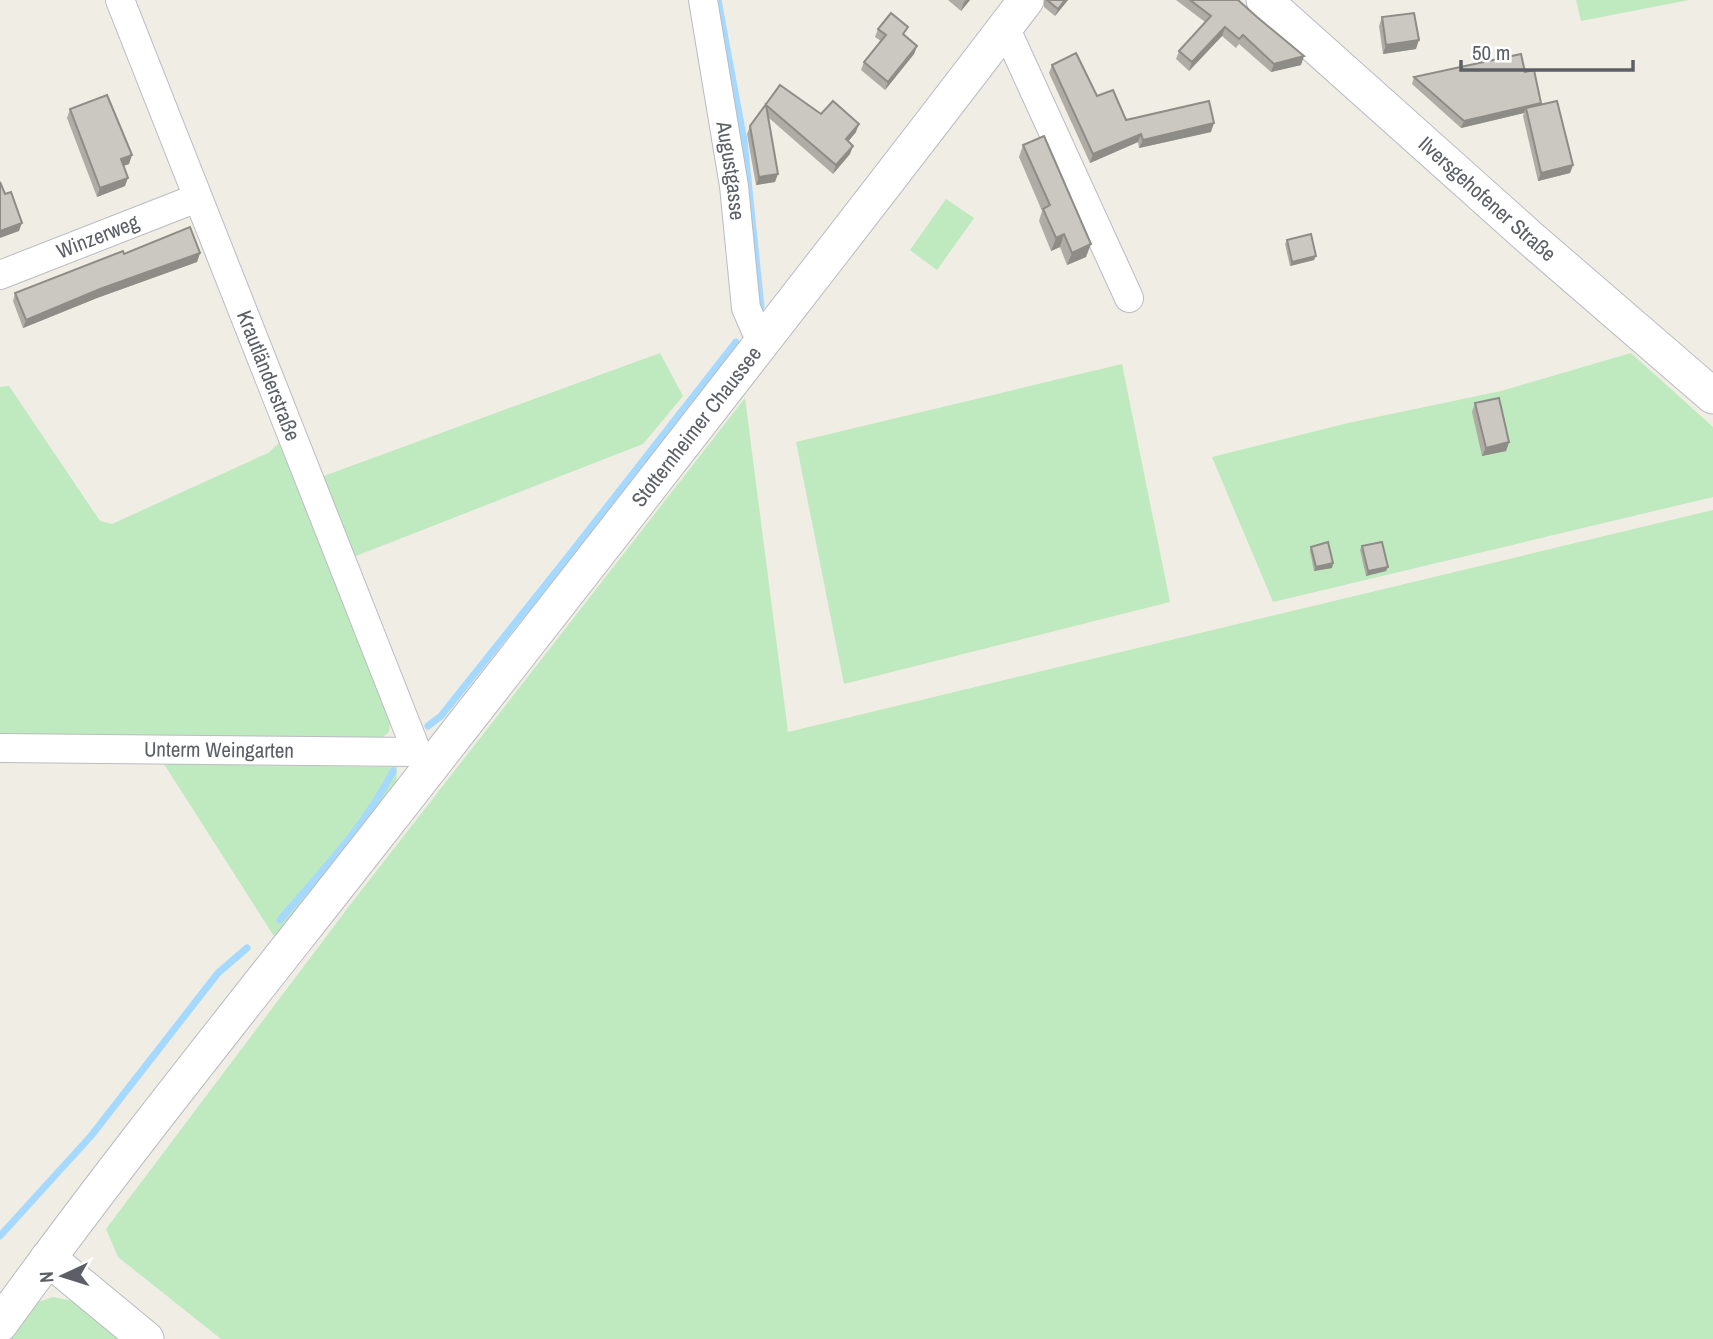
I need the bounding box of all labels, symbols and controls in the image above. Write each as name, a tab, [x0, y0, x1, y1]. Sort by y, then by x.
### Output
scale bar	[1461, 28, 1632, 72]
text: 50 m	[1472, 38, 1510, 67]
street label: Augustgasse	[709, 118, 752, 221]
street label: Ilversgehofener Straße	[1412, 130, 1562, 268]
street label: Winzerweg	[52, 207, 143, 265]
street label: Krautländerstraße	[230, 306, 308, 445]
street label: Stotternheimer Chaussee	[624, 340, 768, 513]
street label: Unterm Weingarten	[144, 734, 294, 765]
north arrow	[28, 1241, 98, 1311]
text: N	[33, 1271, 59, 1284]

